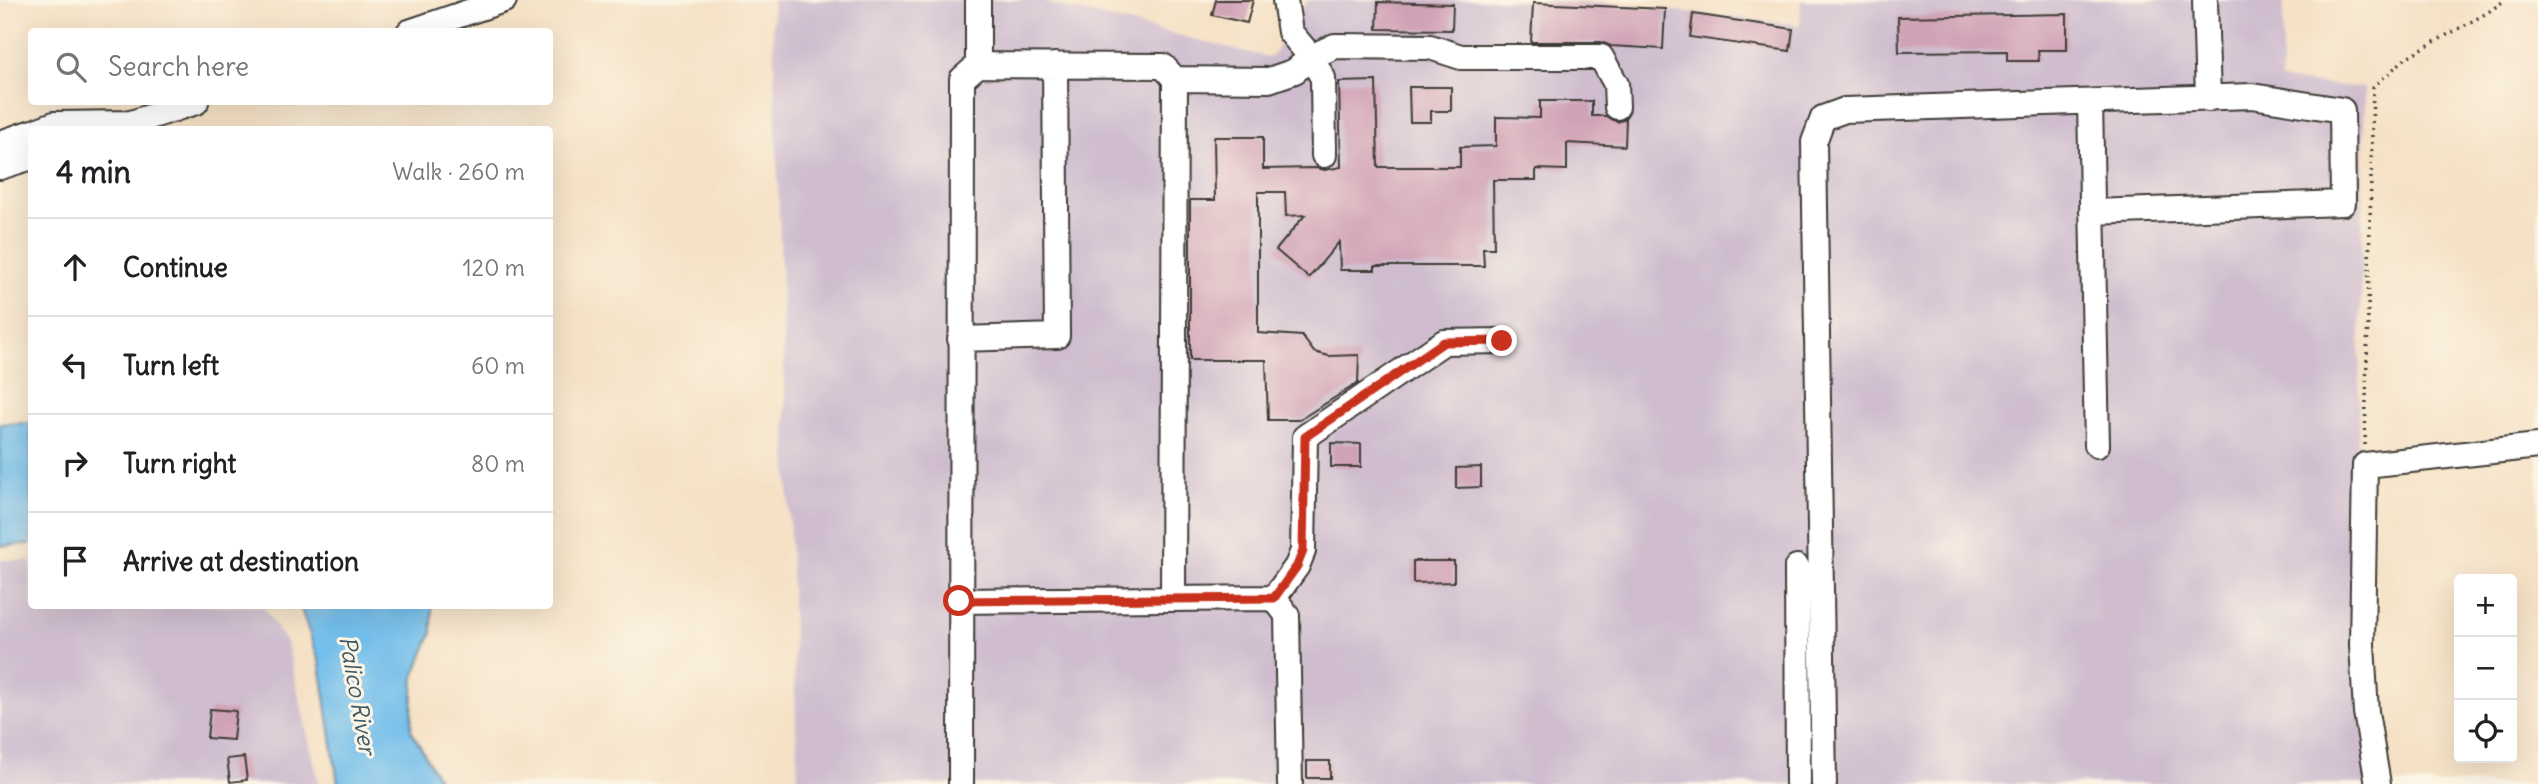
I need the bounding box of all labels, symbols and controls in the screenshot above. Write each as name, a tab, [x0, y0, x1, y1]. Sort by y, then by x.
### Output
search box	[28, 28, 553, 105]
icon: search	[52, 48, 90, 86]
text: Search here	[108, 50, 249, 83]
text: 4 min	[56, 153, 131, 191]
text: Walk · 260 m	[392, 157, 525, 186]
icon: ahead	[56, 248, 94, 286]
text: Continue	[123, 251, 228, 284]
text: 120 m	[462, 253, 525, 282]
route end	[1486, 325, 1517, 356]
icon: left	[56, 346, 94, 384]
text: Turn left	[123, 349, 219, 382]
text: 60 m	[471, 351, 525, 380]
icon: right	[56, 444, 94, 482]
text: Turn right	[123, 447, 236, 480]
text: 80 m	[471, 449, 525, 478]
icon: arrive	[56, 542, 94, 580]
text: Arrive at destination	[123, 545, 359, 578]
map controls	[2454, 574, 2517, 763]
button: +	[2454, 574, 2517, 637]
route start	[943, 585, 974, 616]
water label: Palico River	[333, 634, 383, 759]
button: −	[2454, 637, 2517, 700]
button: locate	[2454, 700, 2517, 763]

